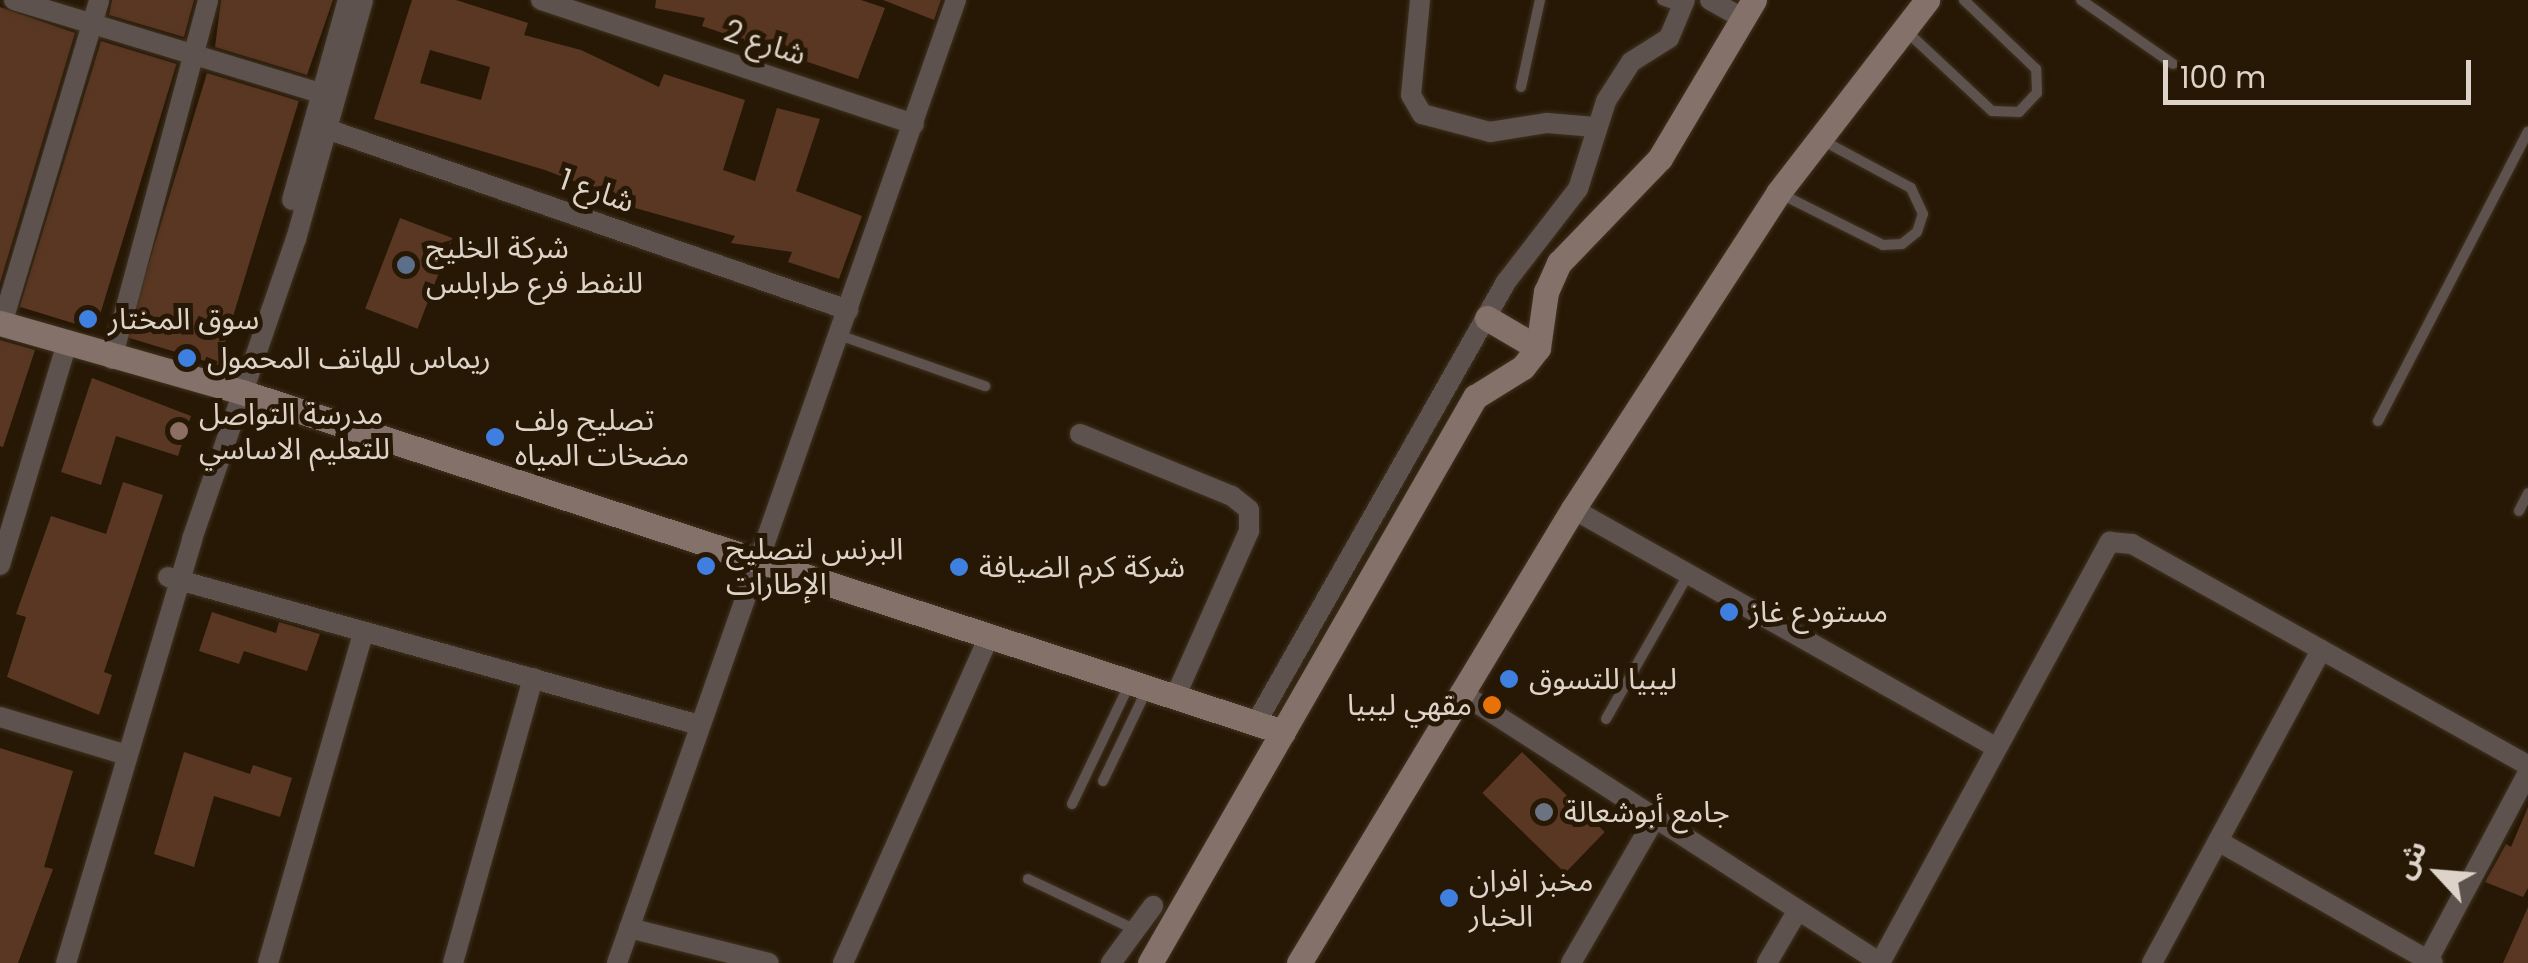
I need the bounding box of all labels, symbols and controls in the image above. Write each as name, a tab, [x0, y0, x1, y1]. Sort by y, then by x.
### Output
street label: شارع 2	[720, 13, 810, 73]
scale bar	[2168, 40, 2476, 102]
text: 100 m	[2180, 56, 2266, 99]
street label: شارع 1	[555, 162, 639, 220]
place label: شركة الخليج للنفط فرع طرابلس	[426, 230, 643, 300]
marker: شركة الخليج للنفط فرع طرابلس	[395, 254, 417, 276]
place label: سوق المختار	[108, 301, 259, 337]
marker: سوق المختار	[77, 308, 99, 330]
place label: ريماس للهاتف المحمول	[207, 340, 491, 376]
marker: ريماس للهاتف المحمول	[176, 347, 198, 369]
place label: مدرسة التواصل للتعليم الاساسي	[199, 396, 390, 466]
place label: تصليح ولف مضخات المياه	[515, 402, 689, 472]
marker: مدرسة التواصل للتعليم الاساسي	[168, 420, 190, 442]
marker: تصليح ولف مضخات المياه	[484, 426, 506, 448]
place label: البرنس لتصليح الإطارات	[726, 531, 903, 602]
place label: شركة كرم الضيافة	[979, 549, 1185, 585]
marker: البرنس لتصليح الإطارات	[695, 555, 717, 577]
marker: شركة كرم الضيافة	[948, 556, 970, 578]
place label: مستودع غاز	[1749, 594, 1888, 630]
marker: مستودع غاز	[1718, 601, 1740, 623]
place label: ليبيا للتسوق	[1529, 661, 1677, 697]
marker: ليبيا للتسوق	[1498, 668, 1520, 690]
place label: مقهي ليبيا	[1347, 687, 1472, 723]
marker: مقهي ليبيا	[1481, 694, 1503, 716]
place label: جامع أبوشعالة	[1564, 794, 1730, 830]
marker: جامع أبوشعالة	[1533, 801, 1555, 823]
north arrow	[2388, 823, 2488, 923]
text: ش	[2385, 834, 2437, 885]
place label: مخبز افران الخبار	[1469, 863, 1593, 934]
marker: مخبز افران الخبار	[1438, 887, 1460, 909]

